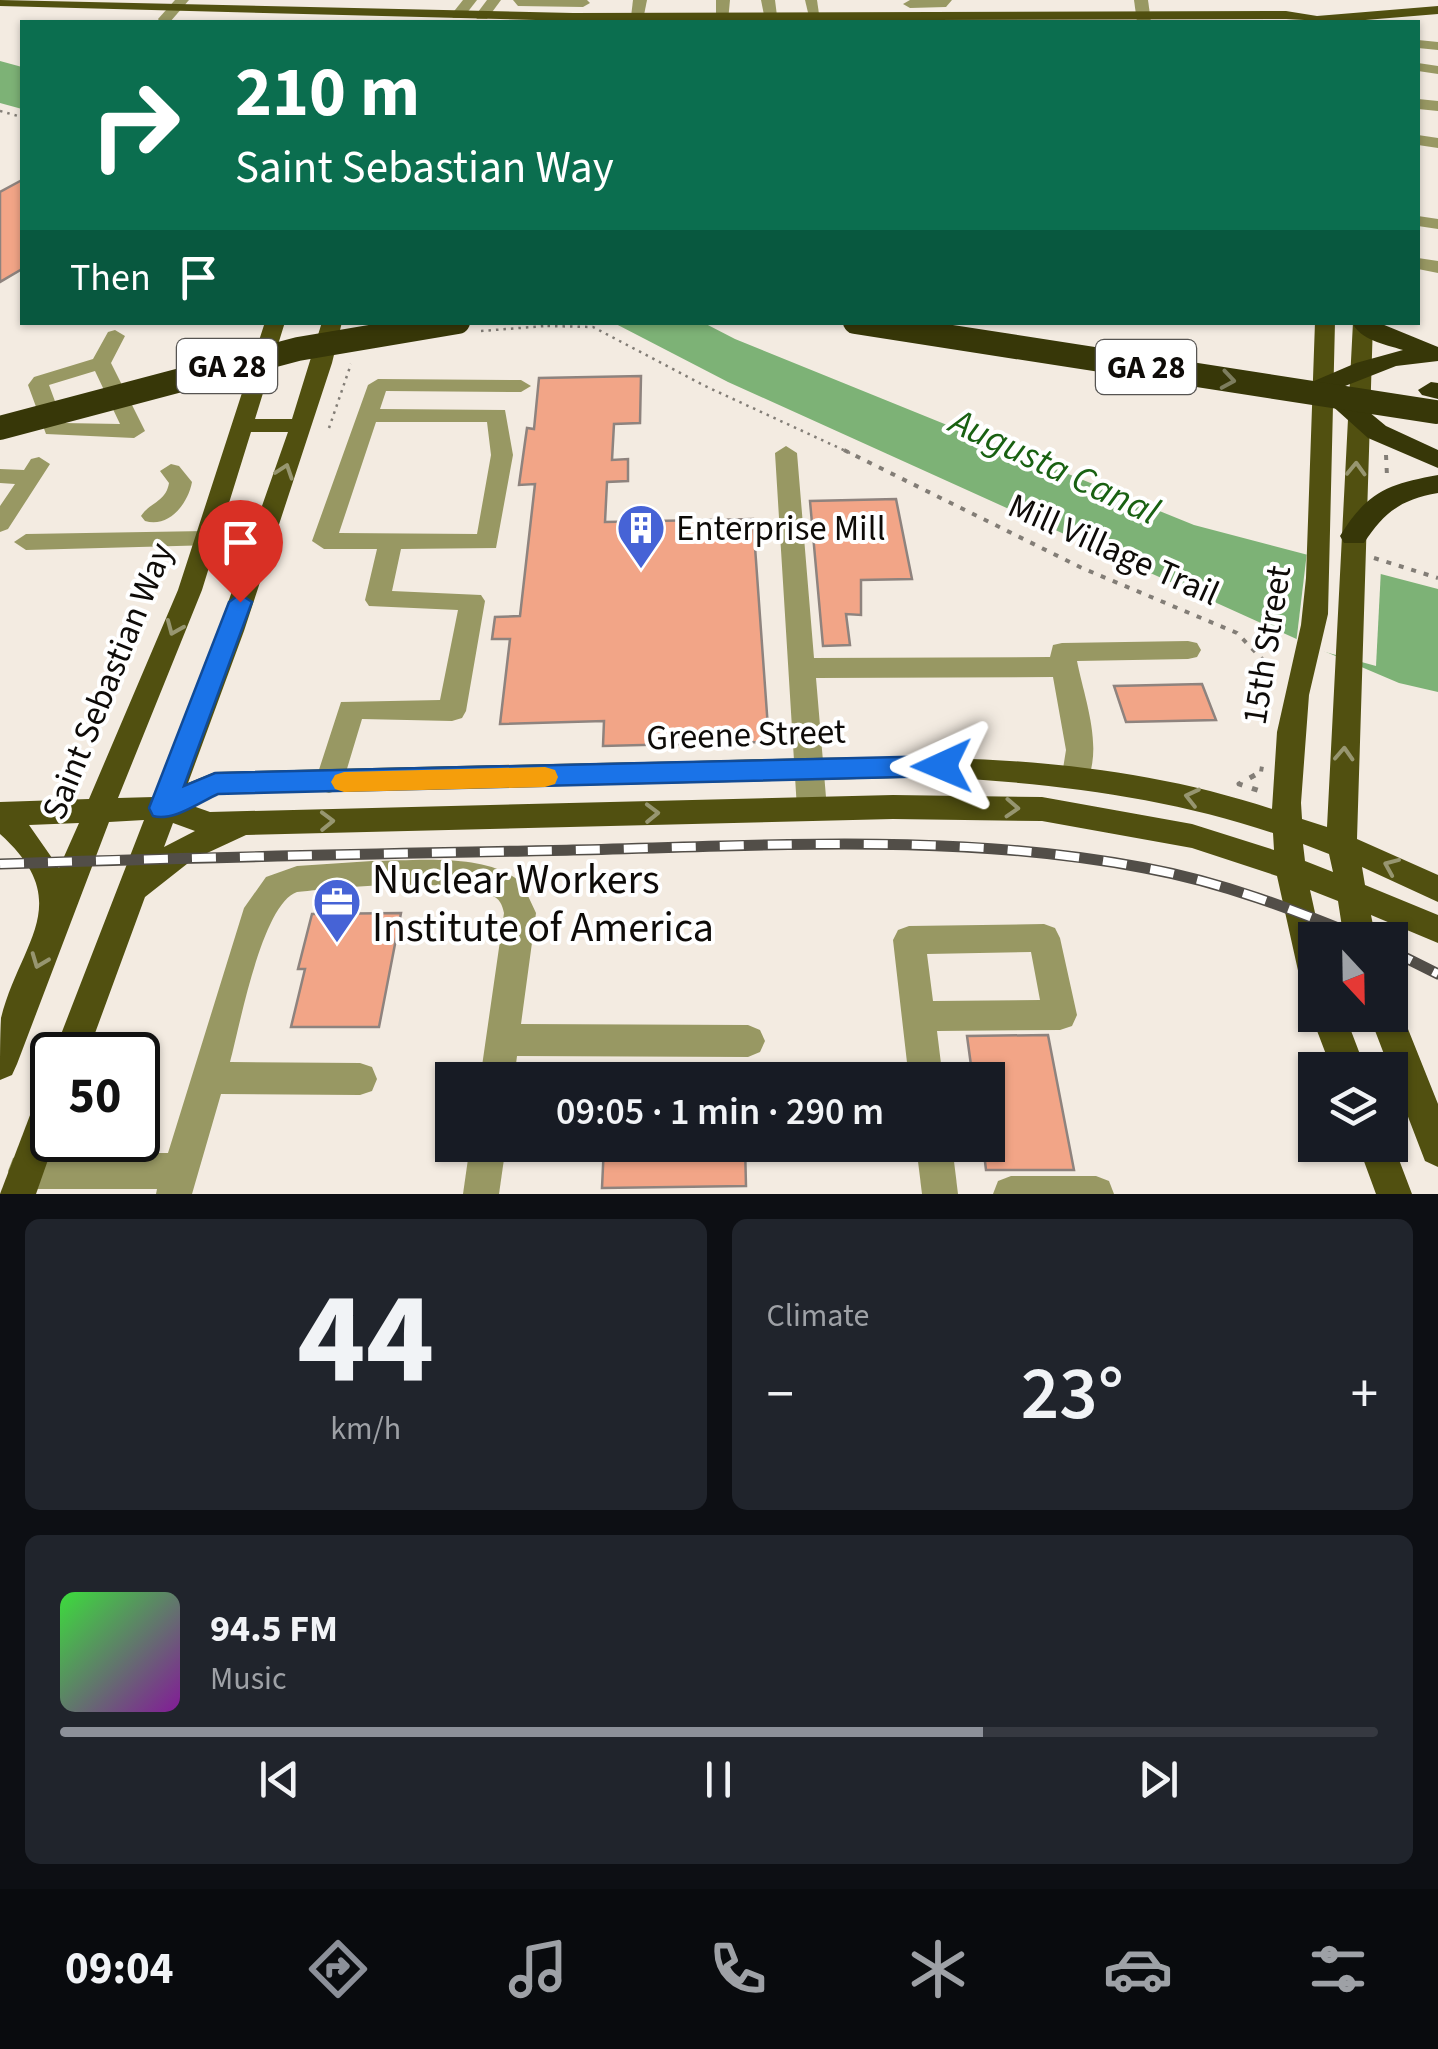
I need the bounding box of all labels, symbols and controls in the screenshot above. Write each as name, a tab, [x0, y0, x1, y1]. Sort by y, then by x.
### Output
text: 210 m	[235, 43, 420, 143]
icon: right	[70, 60, 200, 190]
text: Saint Sebastian Way	[235, 136, 614, 200]
icon: arrive	[171, 250, 226, 305]
text: Then	[70, 251, 151, 305]
road number: GA 28	[177, 339, 277, 393]
road number: GA 28	[1096, 340, 1196, 394]
one-way arrow	[1220, 368, 1236, 389]
water label: Augusta Canal	[939, 394, 1168, 539]
one-way arrow	[1346, 461, 1367, 477]
one-way arrow	[273, 463, 293, 480]
street label: Mill Village Trail	[1000, 481, 1227, 619]
pin	[198, 500, 283, 603]
building icon: Enterprise Mill	[615, 502, 667, 570]
place label: Enterprise Mill	[676, 504, 886, 554]
icon: arrive	[213, 515, 268, 570]
street label: Saint Sebastian Way	[30, 535, 186, 827]
street label: 15th Street	[1230, 562, 1304, 728]
one-way arrow	[166, 617, 186, 635]
street label: Greene Street	[646, 707, 847, 763]
position arrow	[890, 714, 994, 818]
one-way arrow	[1333, 745, 1354, 761]
one-way arrow	[1184, 788, 1201, 809]
one-way arrow	[1005, 797, 1021, 818]
one-way arrow	[645, 802, 661, 823]
one-way arrow	[320, 810, 336, 831]
place label: Nuclear Workers Institute of America	[372, 850, 714, 958]
one-way arrow	[1383, 858, 1401, 878]
office icon: Nuclear Workers Institute of America	[311, 876, 363, 944]
north arrow	[1298, 922, 1408, 1032]
map controls	[1298, 922, 1408, 1162]
one-way arrow	[31, 951, 51, 969]
speed limit sign: 50	[30, 1032, 160, 1162]
button: layers	[1298, 1052, 1408, 1162]
text: 09:05 · 1 min · 290 m	[556, 1085, 884, 1139]
text: 44	[297, 1248, 434, 1433]
text: Climate	[767, 1293, 869, 1339]
text: 23°	[1021, 1341, 1124, 1448]
text: −	[767, 1356, 794, 1434]
text: +	[1351, 1356, 1378, 1434]
text: km/h	[330, 1406, 401, 1452]
text: 94.5 FM	[210, 1602, 338, 1656]
text: Music	[210, 1656, 287, 1702]
icon: previous	[252, 1752, 307, 1807]
icon: pause	[691, 1752, 746, 1807]
icon: next	[1131, 1752, 1186, 1807]
icon: directions	[303, 1934, 373, 2004]
icon: music	[503, 1934, 573, 2004]
icon: phone	[703, 1934, 773, 2004]
icon: climate	[903, 1934, 973, 2004]
icon: car	[1103, 1934, 1173, 2004]
icon: filters	[1303, 1934, 1373, 2004]
text: 09:04	[65, 1937, 174, 2001]

